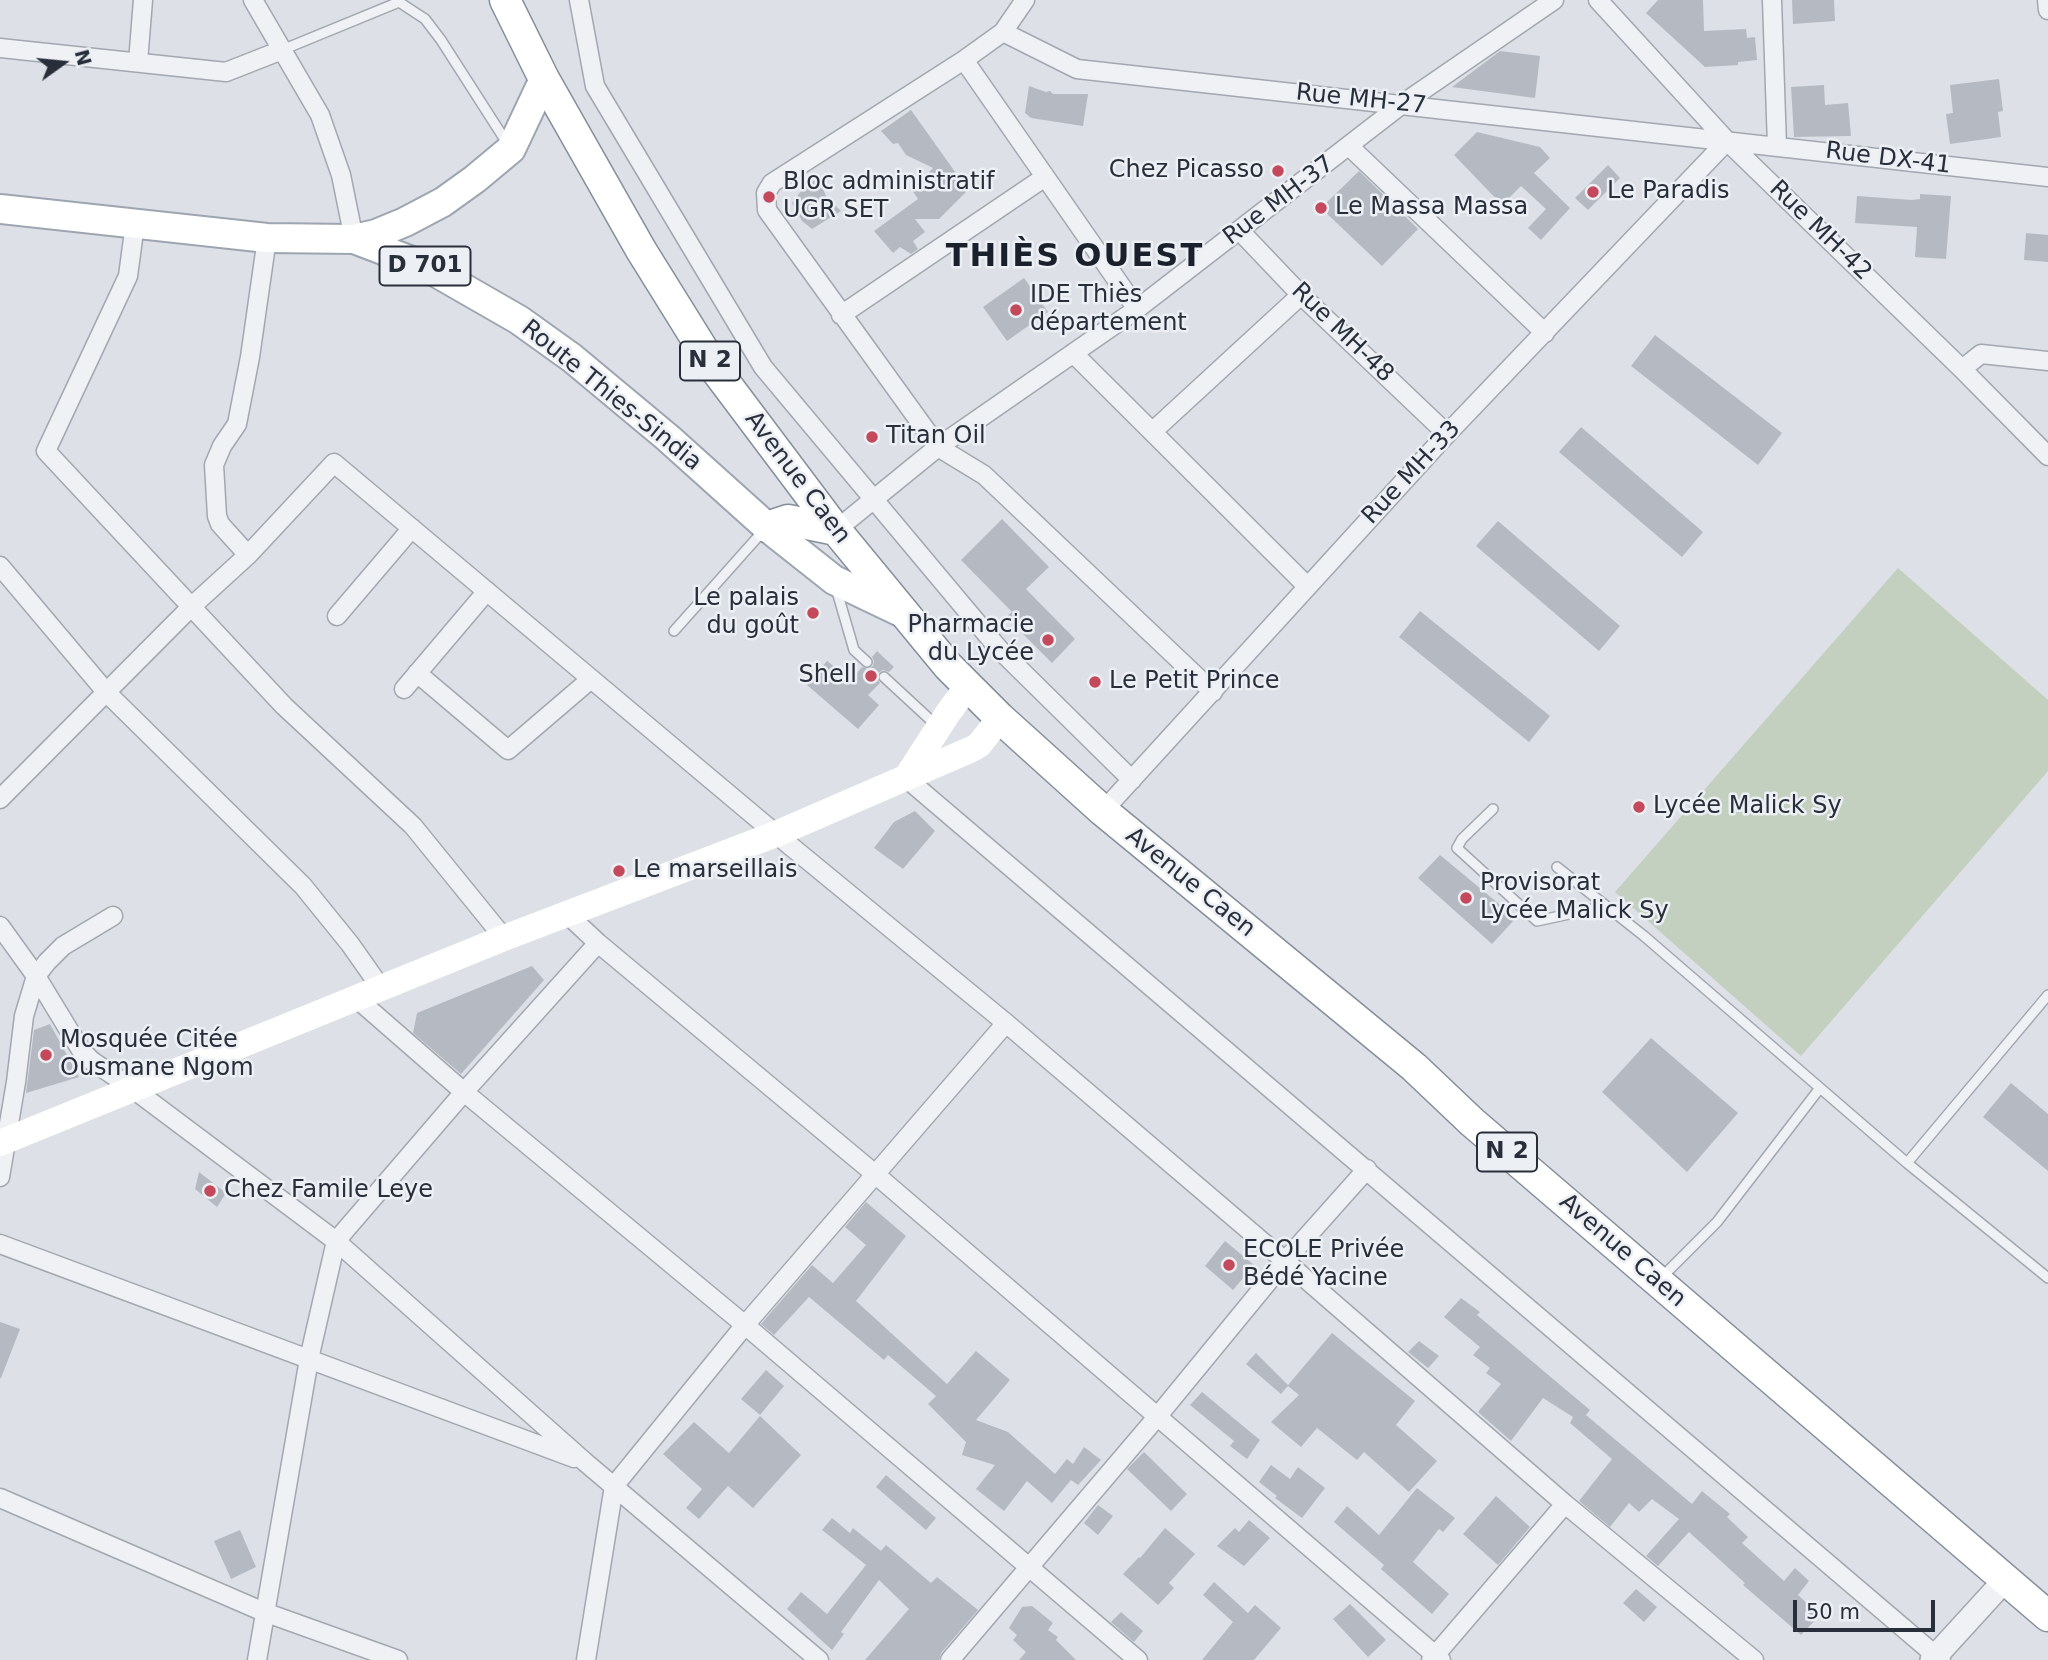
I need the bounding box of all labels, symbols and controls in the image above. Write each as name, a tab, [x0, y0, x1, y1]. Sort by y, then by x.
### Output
north arrow	[28, 28, 98, 98]
text: N	[71, 47, 96, 68]
street label: Rue MH-27	[1294, 79, 1428, 121]
street label: Rue DX-41	[1824, 137, 1952, 181]
street label: Rue MH-37	[1218, 150, 1340, 252]
place label: Chez Picasso	[1109, 157, 1264, 185]
marker: Chez Picasso	[1270, 163, 1286, 179]
place label: Bloc administratif UGR SET	[783, 169, 995, 225]
street label: Rue MH-42	[1763, 175, 1877, 287]
place label: Le Paradis	[1607, 178, 1729, 206]
marker: Le Paradis	[1585, 184, 1601, 200]
marker: Bloc administratif UGR SET	[761, 189, 777, 205]
place label: Le Massa Massa	[1335, 194, 1528, 222]
marker: Le Massa Massa	[1313, 200, 1329, 216]
district label: THIÈS OUEST	[947, 239, 1203, 277]
road number: D 701	[380, 246, 471, 286]
street label: Rue MH-48	[1285, 277, 1399, 389]
place label: IDE Thiès département	[1030, 282, 1187, 338]
marker: IDE Thiès département	[1008, 302, 1024, 318]
street label: Route Thies-Sindia	[515, 314, 707, 478]
road number: N 2	[680, 342, 740, 380]
street label: Avenue Caen	[738, 406, 856, 550]
street label: Rue MH-33	[1357, 415, 1467, 531]
place label: Titan Oil	[886, 423, 986, 451]
marker: Titan Oil	[864, 429, 880, 445]
place label: Le palais du goût	[693, 585, 799, 641]
marker: Le palais du goût	[805, 605, 821, 621]
place label: Pharmacie du Lycée	[907, 612, 1034, 668]
marker: Pharmacie du Lycée	[1040, 632, 1056, 648]
place label: Shell	[798, 662, 857, 690]
marker: Shell	[863, 668, 879, 684]
place label: Le Petit Prince	[1109, 668, 1280, 696]
marker: Le Petit Prince	[1087, 674, 1103, 690]
place label: Lycée Malick Sy	[1653, 793, 1842, 821]
marker: Lycée Malick Sy	[1631, 799, 1647, 815]
street label: Avenue Caen	[1119, 822, 1261, 944]
place label: Le marseillais	[633, 857, 797, 885]
marker: Le marseillais	[611, 863, 627, 879]
place label: Provisorat Lycée Malick Sy	[1480, 870, 1669, 926]
marker: Provisorat Lycée Malick Sy	[1458, 890, 1474, 906]
place label: Mosquée Citée Ousmane Ngom	[60, 1027, 254, 1083]
marker: Mosquée Citée Ousmane Ngom	[38, 1047, 54, 1063]
road number: N 2	[1477, 1133, 1537, 1172]
place label: Chez Famile Leye	[224, 1177, 433, 1205]
marker: Chez Famile Leye	[202, 1183, 218, 1199]
street label: Avenue Caen	[1553, 1188, 1691, 1314]
place label: ECOLE Privée Bédé Yacine	[1243, 1237, 1404, 1293]
marker: ECOLE Privée Bédé Yacine	[1221, 1257, 1237, 1273]
scale bar	[1796, 1586, 1938, 1630]
text: 50 m	[1806, 1600, 1860, 1624]

